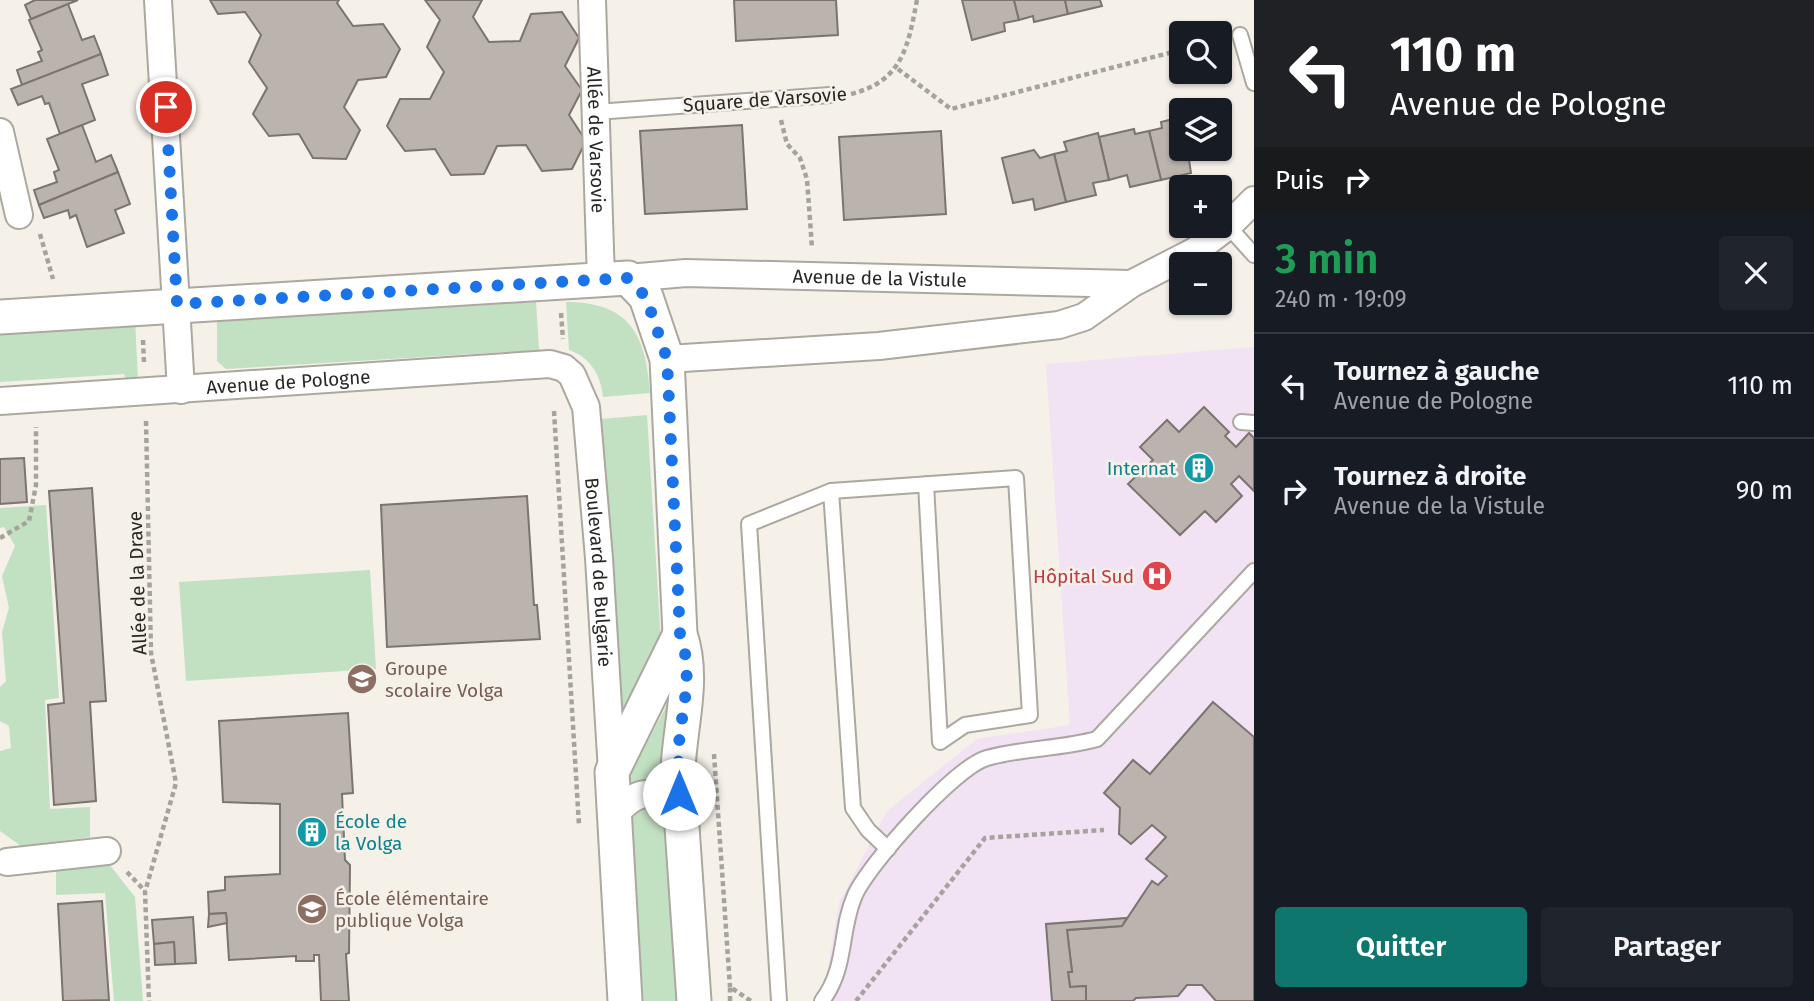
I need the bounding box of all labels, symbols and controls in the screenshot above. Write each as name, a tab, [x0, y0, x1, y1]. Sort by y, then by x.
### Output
map controls	[1169, 21, 1232, 315]
button: search	[1169, 21, 1232, 84]
text: 110 m	[1390, 25, 1516, 84]
icon: left	[1275, 28, 1366, 119]
street label: Allée de Varsovie	[582, 66, 610, 214]
pin	[136, 77, 196, 137]
street label: Square de Varsovie	[682, 82, 848, 117]
text: Avenue de Pologne	[1390, 85, 1667, 123]
icon: arrive	[147, 88, 185, 126]
button: layers	[1169, 98, 1232, 161]
icon: right	[1338, 161, 1376, 199]
text: Puis	[1275, 165, 1324, 196]
button: +	[1169, 175, 1232, 238]
text: 3 min	[1275, 234, 1379, 284]
button: close	[1719, 236, 1793, 310]
button: −	[1169, 252, 1232, 315]
street label: Avenue de la Vistule	[792, 265, 967, 292]
text: 240 m · 19:09	[1275, 285, 1407, 313]
text: Tournez à gauche	[1334, 356, 1539, 387]
street label: Avenue de Pologne	[206, 365, 371, 399]
icon: left	[1275, 367, 1313, 405]
text: 110 m	[1727, 370, 1793, 401]
text: Avenue de Pologne	[1334, 387, 1533, 415]
building icon: Internat	[1182, 451, 1216, 485]
place label: Internat	[1107, 457, 1176, 480]
text: Tournez à droite	[1334, 461, 1526, 492]
icon: right	[1275, 472, 1313, 510]
text: 90 m	[1736, 475, 1793, 506]
street label: Boulevard de Bulgarie	[580, 476, 617, 668]
text: Avenue de la Vistule	[1334, 492, 1545, 520]
street label: Allée de la Drave	[123, 511, 152, 655]
hospital icon: Hôpital Sud	[1140, 559, 1174, 593]
place label: Hôpital Sud	[1033, 565, 1134, 588]
place label: Groupe scolaire Volga	[385, 657, 504, 702]
school or university icon: Groupe scolaire Volga	[345, 662, 379, 696]
position arrow	[642, 757, 716, 831]
place label: École de la Volga	[335, 810, 407, 855]
building icon: École de la Volga	[295, 815, 329, 849]
place label: École élémentaire publique Volga	[335, 887, 489, 932]
school or university icon: École élémentaire publique Volga	[295, 892, 329, 926]
button: Quitter	[1275, 907, 1527, 987]
button: Partager	[1541, 907, 1793, 987]

